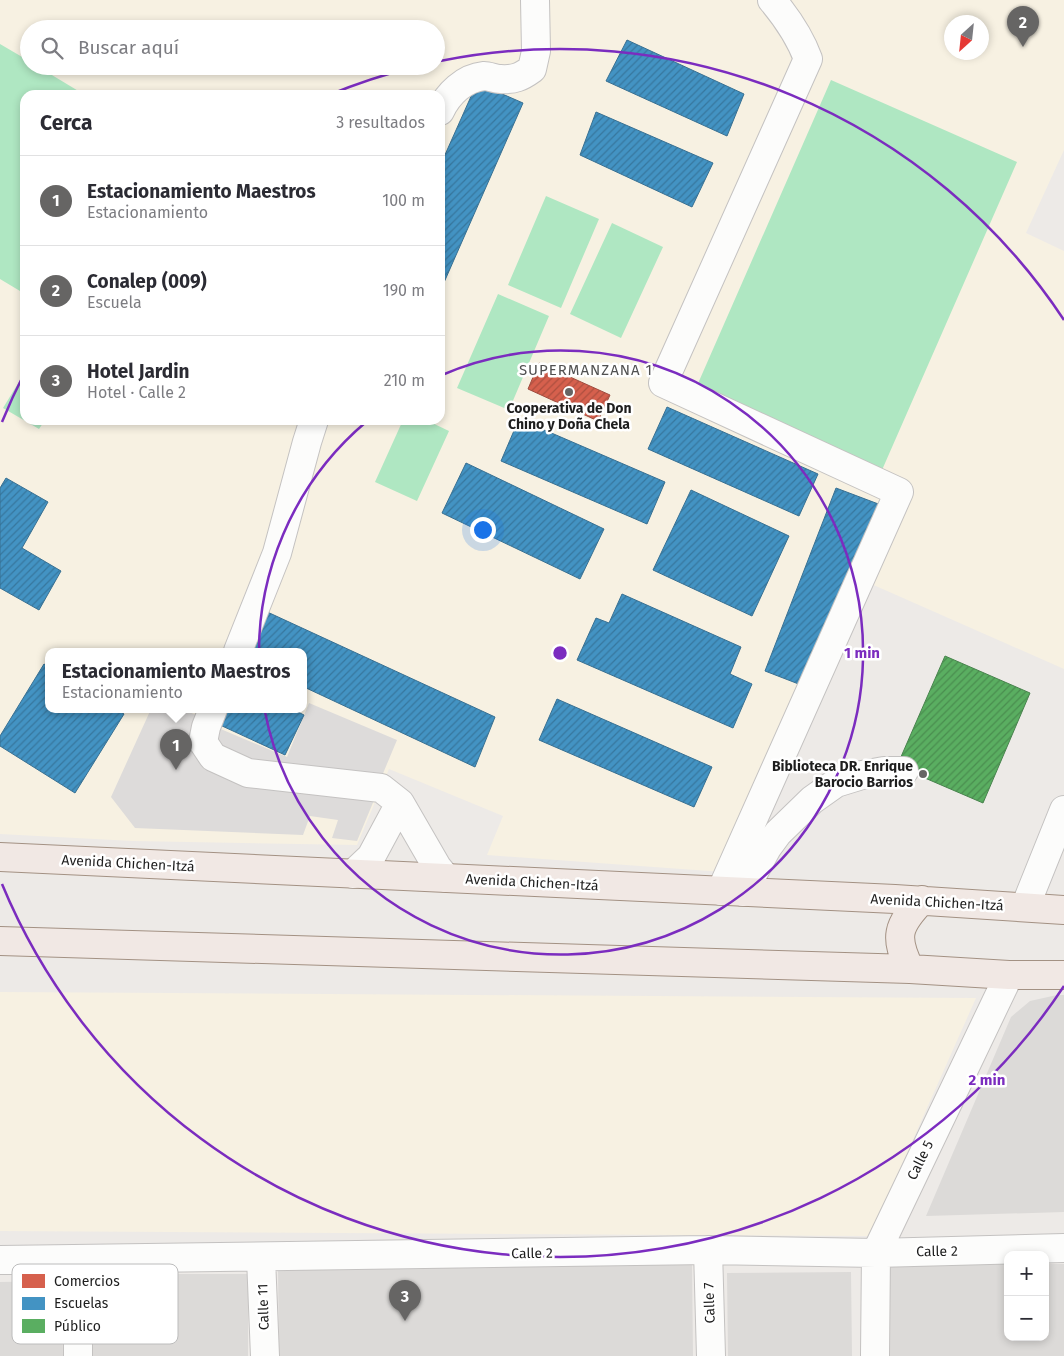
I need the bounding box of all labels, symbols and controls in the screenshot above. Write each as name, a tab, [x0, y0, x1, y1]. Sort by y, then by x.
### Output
pin: 2	[1007, 6, 1039, 47]
north arrow	[944, 15, 989, 60]
search box	[20, 20, 445, 75]
icon: search	[38, 34, 66, 62]
text: Buscar aquí	[78, 36, 179, 59]
text: Cerca	[40, 110, 92, 136]
text: 3 resultados	[336, 113, 425, 132]
text: Estacionamiento Maestros	[87, 180, 316, 203]
text: 1	[52, 191, 60, 210]
text: 100 m	[382, 191, 425, 210]
text: Estacionamiento	[87, 203, 208, 222]
text: Conalep (009)	[87, 270, 207, 293]
text: 2	[52, 281, 60, 300]
text: 190 m	[383, 281, 425, 300]
text: Escuela	[87, 293, 142, 312]
text: Hotel Jardin	[87, 360, 190, 383]
district label: SUPERMANZANA 1	[519, 361, 653, 379]
text: 3	[52, 371, 60, 390]
text: 210 m	[384, 371, 425, 390]
text: Hotel · Calle 2	[87, 383, 186, 402]
marker: Cooperativa de Don Chino y Doña Chela	[563, 386, 575, 398]
place label: Cooperativa de Don Chino y Doña Chela	[506, 400, 632, 433]
your location	[470, 517, 496, 543]
centre of rings	[551, 644, 569, 662]
text: 1 min	[844, 644, 880, 662]
popup	[45, 648, 307, 713]
text: Estacionamiento Maestros	[62, 660, 290, 683]
text: Estacionamiento	[62, 683, 183, 702]
pin: 1	[160, 729, 192, 770]
place label: Biblioteca DR. Enrique Barocio Barrios	[772, 758, 913, 791]
marker: Biblioteca DR. Enrique Barocio Barrios	[917, 768, 929, 780]
street label: Avenida Chichen-Itzá	[61, 852, 195, 875]
street label: Avenida Chichen-Itzá	[465, 871, 599, 894]
street label: Avenida Chichen-Itzá	[870, 891, 1004, 914]
text: 2 min	[969, 1071, 1005, 1089]
street label: Calle 5	[904, 1138, 937, 1183]
street label: Calle 2	[916, 1243, 958, 1260]
street label: Calle 2	[511, 1245, 553, 1262]
map controls	[1004, 1251, 1049, 1341]
button: +	[1004, 1251, 1049, 1296]
legend	[12, 1264, 178, 1344]
text: Comercios	[54, 1273, 120, 1290]
pin: 3	[389, 1280, 421, 1321]
street label: Calle 7	[700, 1282, 719, 1324]
street label: Calle 11	[254, 1283, 273, 1331]
text: Escuelas	[54, 1295, 109, 1312]
button: −	[1004, 1296, 1049, 1341]
text: Público	[54, 1318, 101, 1335]

